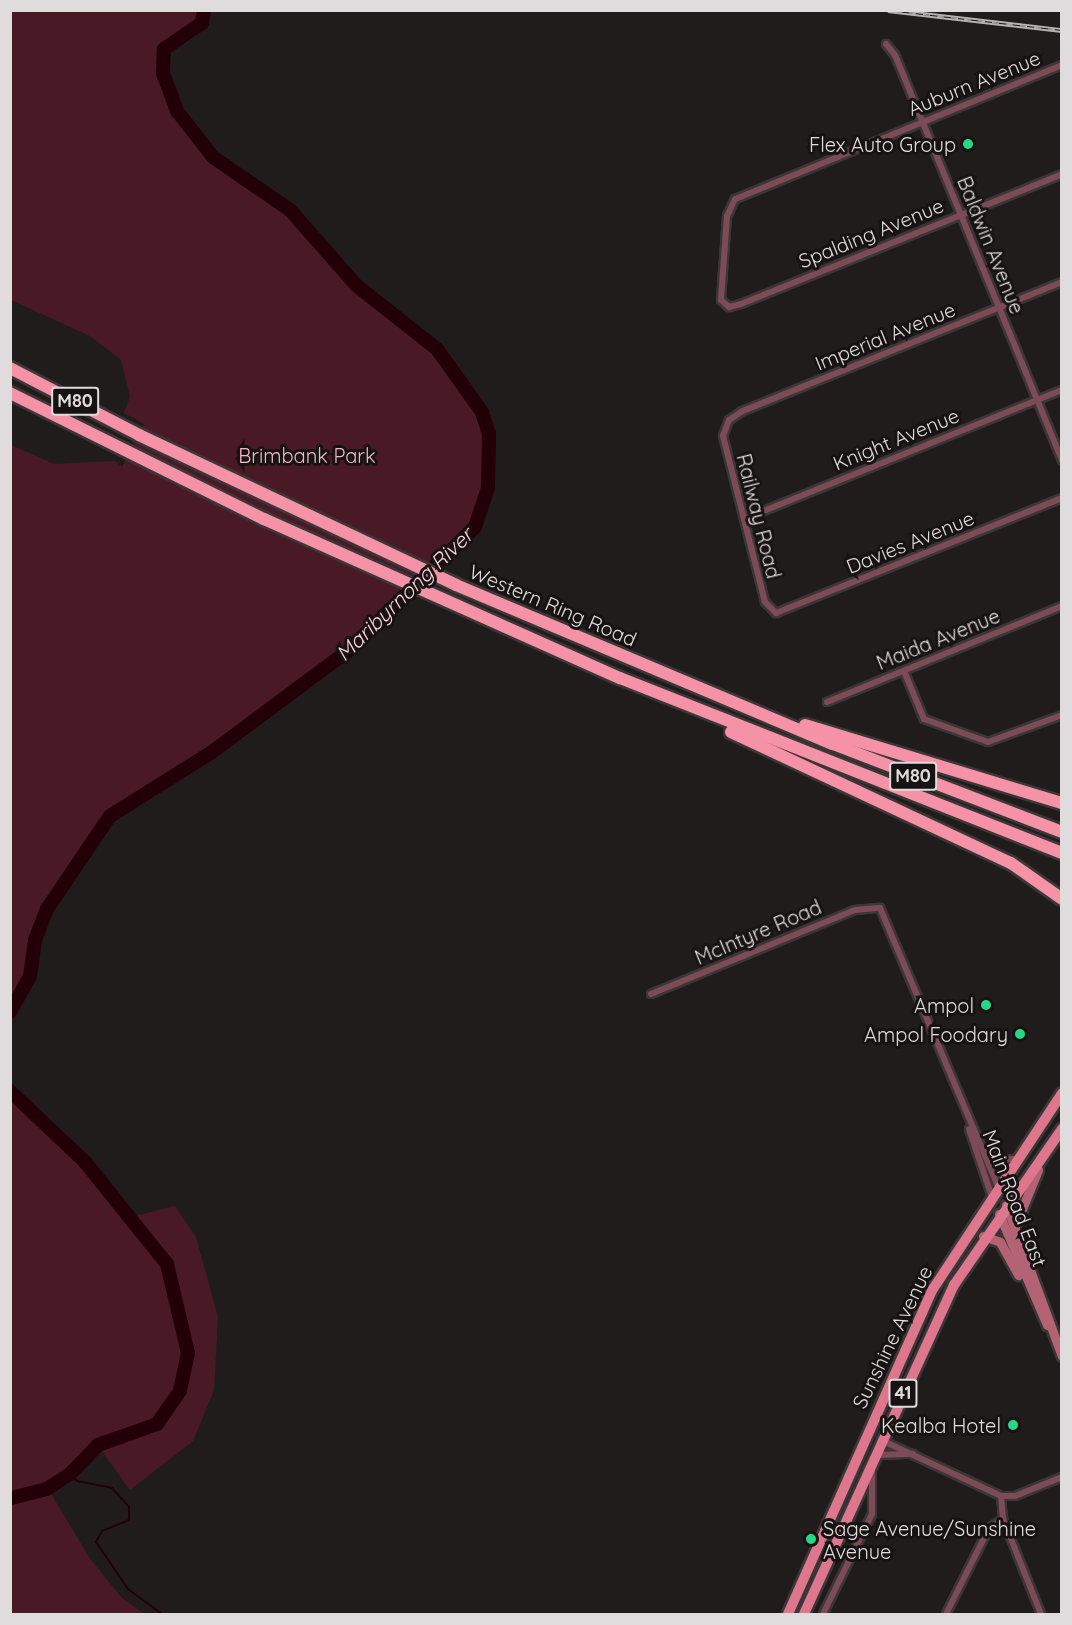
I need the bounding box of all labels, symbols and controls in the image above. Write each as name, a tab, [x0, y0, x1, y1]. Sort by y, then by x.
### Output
street label: Auburn Avenue	[904, 46, 1044, 120]
place label: Flex Auto Group	[809, 132, 956, 156]
marker: Flex Auto Group	[961, 137, 975, 151]
street label: Baldwin Avenue	[952, 173, 1030, 317]
street label: Spalding Avenue	[795, 193, 947, 273]
street label: Imperial Avenue	[811, 297, 959, 375]
road number: M80	[51, 386, 99, 416]
street label: Knight Avenue	[830, 403, 962, 475]
park label: Brimbank Park	[238, 443, 376, 467]
street label: Railway Road	[732, 451, 786, 581]
street label: Davies Avenue	[843, 505, 977, 579]
water label: Maribyrnong River	[330, 522, 478, 666]
street label: Western Ring Road	[466, 559, 640, 651]
street label: Maida Avenue	[873, 603, 1003, 675]
road number: M80	[889, 761, 937, 791]
street label: McIntyre Road	[691, 895, 825, 969]
place label: Ampol	[914, 993, 974, 1017]
marker: Ampol	[979, 998, 993, 1012]
place label: Ampol Foodary	[864, 1022, 1008, 1046]
marker: Ampol Foodary	[1013, 1027, 1027, 1041]
street label: Main Road East	[978, 1126, 1052, 1270]
street label: Sunshine Avenue	[847, 1262, 937, 1412]
road number: 41	[888, 1378, 918, 1408]
place label: Kealba Hotel	[881, 1413, 1001, 1437]
marker: Kealba Hotel	[1006, 1418, 1020, 1432]
place label: Sage Avenue/Sunshine Avenue	[823, 1516, 1036, 1563]
marker: Sage Avenue/Sunshine Avenue	[804, 1532, 818, 1546]

